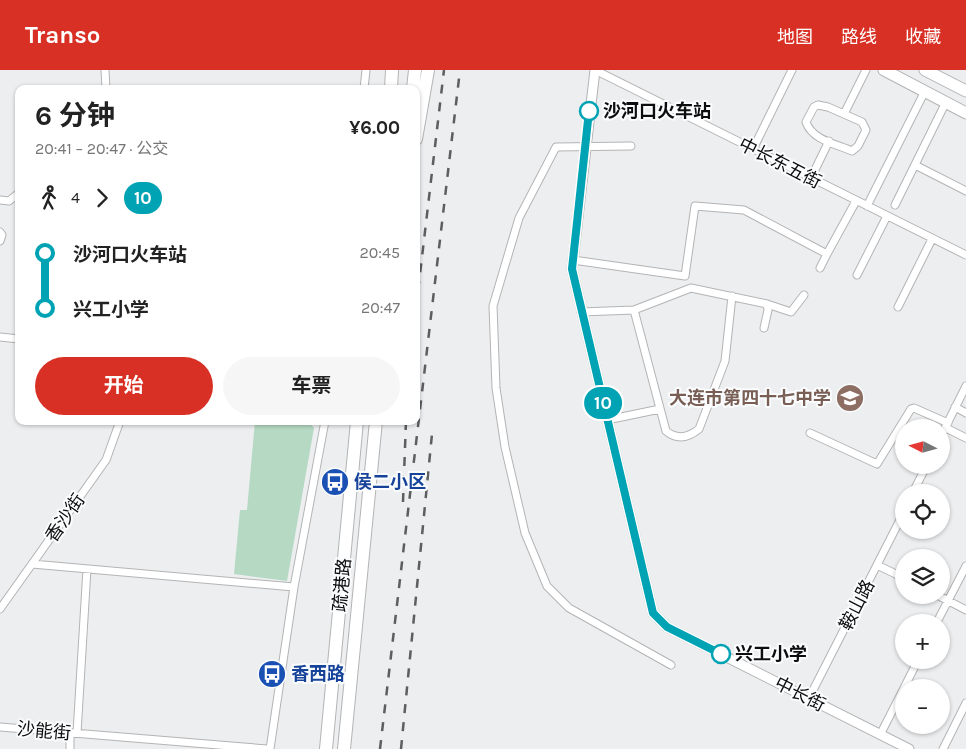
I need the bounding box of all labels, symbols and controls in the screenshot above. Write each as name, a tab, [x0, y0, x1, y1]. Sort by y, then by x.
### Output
text: Transo	[25, 21, 100, 49]
text: 地图	[777, 26, 813, 48]
text: 路线	[841, 26, 877, 48]
text: 收藏	[905, 26, 941, 48]
text: 6 分钟	[35, 99, 115, 132]
place label: 沙河口火车站	[603, 100, 711, 122]
marker: 沙河口火车站	[579, 101, 599, 121]
text: ¥6.00	[349, 117, 400, 139]
street label: 中长东五街	[735, 133, 825, 193]
text: 20:41 – 20:47 · 公交	[35, 139, 168, 158]
icon: walk	[35, 184, 63, 212]
icon: forward	[88, 184, 116, 212]
text: 10	[134, 187, 152, 209]
text: 4	[71, 188, 80, 207]
text: 20:45	[360, 243, 400, 262]
text: 沙河口火车站	[73, 244, 187, 266]
text: 20:47	[361, 298, 400, 317]
text: 兴工小学	[73, 299, 149, 321]
button: 开始	[35, 357, 213, 415]
button: 车票	[223, 357, 400, 415]
school or university icon: 大连市第四十七中学	[835, 383, 865, 413]
line badge: 10	[580, 387, 626, 419]
place label: 大连市第四十七中学	[669, 387, 831, 409]
text: 10	[594, 392, 612, 414]
north arrow	[895, 419, 950, 474]
map controls	[895, 419, 950, 734]
bus stop icon: 侯二小区	[320, 467, 350, 497]
place label: 侯二小区	[354, 471, 426, 493]
button: locate	[895, 484, 950, 539]
street label: 香沙街	[41, 490, 89, 546]
button: layers	[895, 549, 950, 604]
street label: 疏港路	[329, 557, 355, 613]
street label: 鞍山路	[835, 576, 879, 634]
button: +	[895, 614, 950, 669]
place label: 兴工小学	[735, 643, 807, 665]
marker: 兴工小学	[711, 644, 731, 664]
bus stop icon: 香西路	[257, 659, 287, 689]
place label: 香西路	[291, 663, 345, 685]
street label: 中长街	[771, 672, 829, 716]
button: −	[895, 679, 950, 734]
street label: 沙能街	[16, 718, 72, 744]

